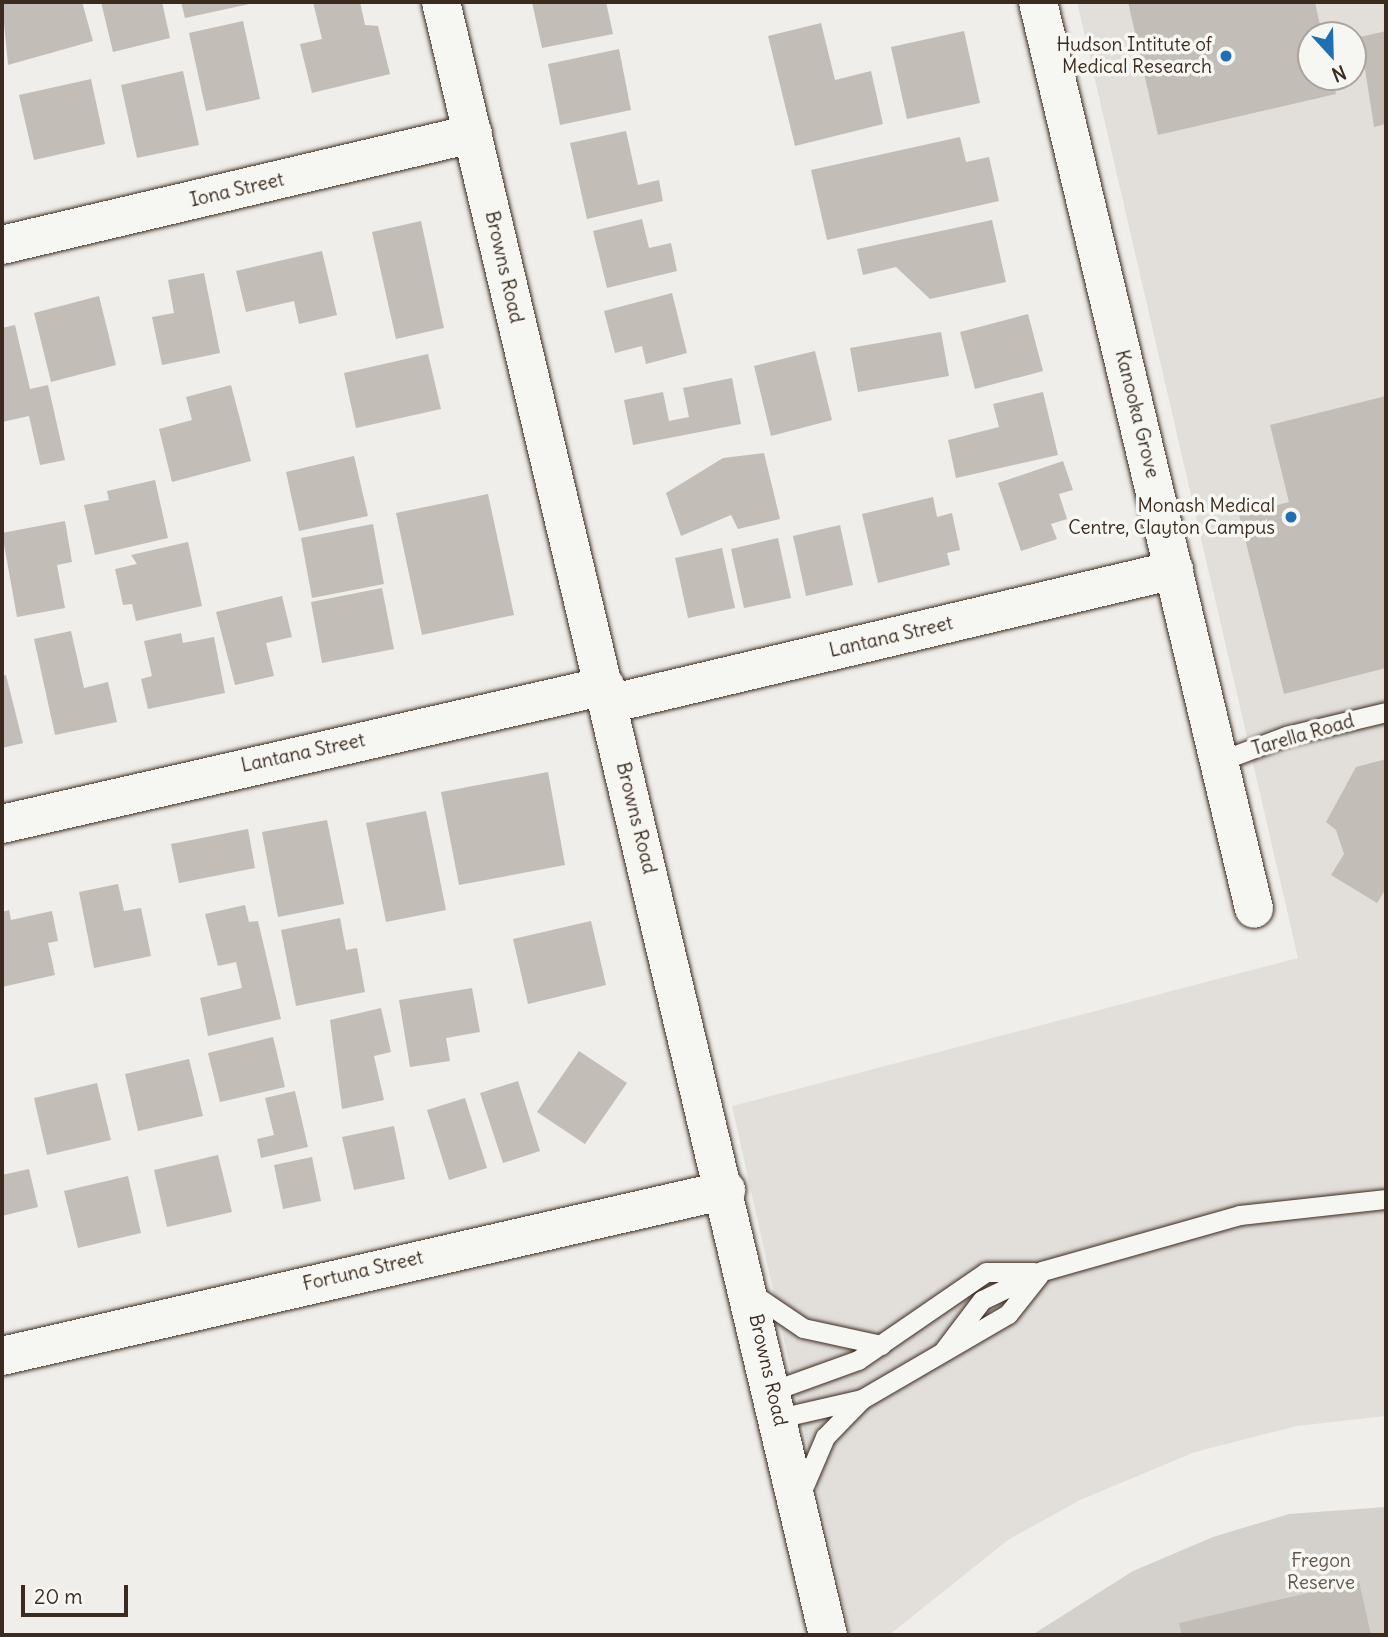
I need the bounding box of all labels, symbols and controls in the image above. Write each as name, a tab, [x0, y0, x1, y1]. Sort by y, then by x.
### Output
north arrow	[1297, 21, 1367, 91]
place label: Hudson Intitute of Medical Research	[1056, 34, 1212, 78]
marker: Hudson Intitute of Medical Research	[1218, 48, 1234, 64]
text: N	[1329, 60, 1350, 87]
street label: Iona Street	[188, 168, 286, 212]
street label: Browns Road	[480, 209, 528, 325]
street label: Kanooka Grove	[1110, 348, 1164, 480]
place label: Monash Medical Centre, Clayton Campus	[1068, 495, 1275, 539]
marker: Monash Medical Centre, Clayton Campus	[1281, 507, 1301, 527]
street label: Lantana Street	[827, 612, 955, 662]
street label: Tarella Road	[1249, 710, 1357, 760]
street label: Lantana Street	[239, 729, 367, 777]
street label: Browns Road	[611, 760, 661, 876]
street label: Fortuna Street	[301, 1246, 425, 1296]
street label: Browns Road	[744, 1312, 792, 1428]
park label: Fregon Reserve	[1287, 1550, 1355, 1594]
scale bar	[24, 1570, 131, 1614]
text: 20 m	[34, 1583, 83, 1610]

